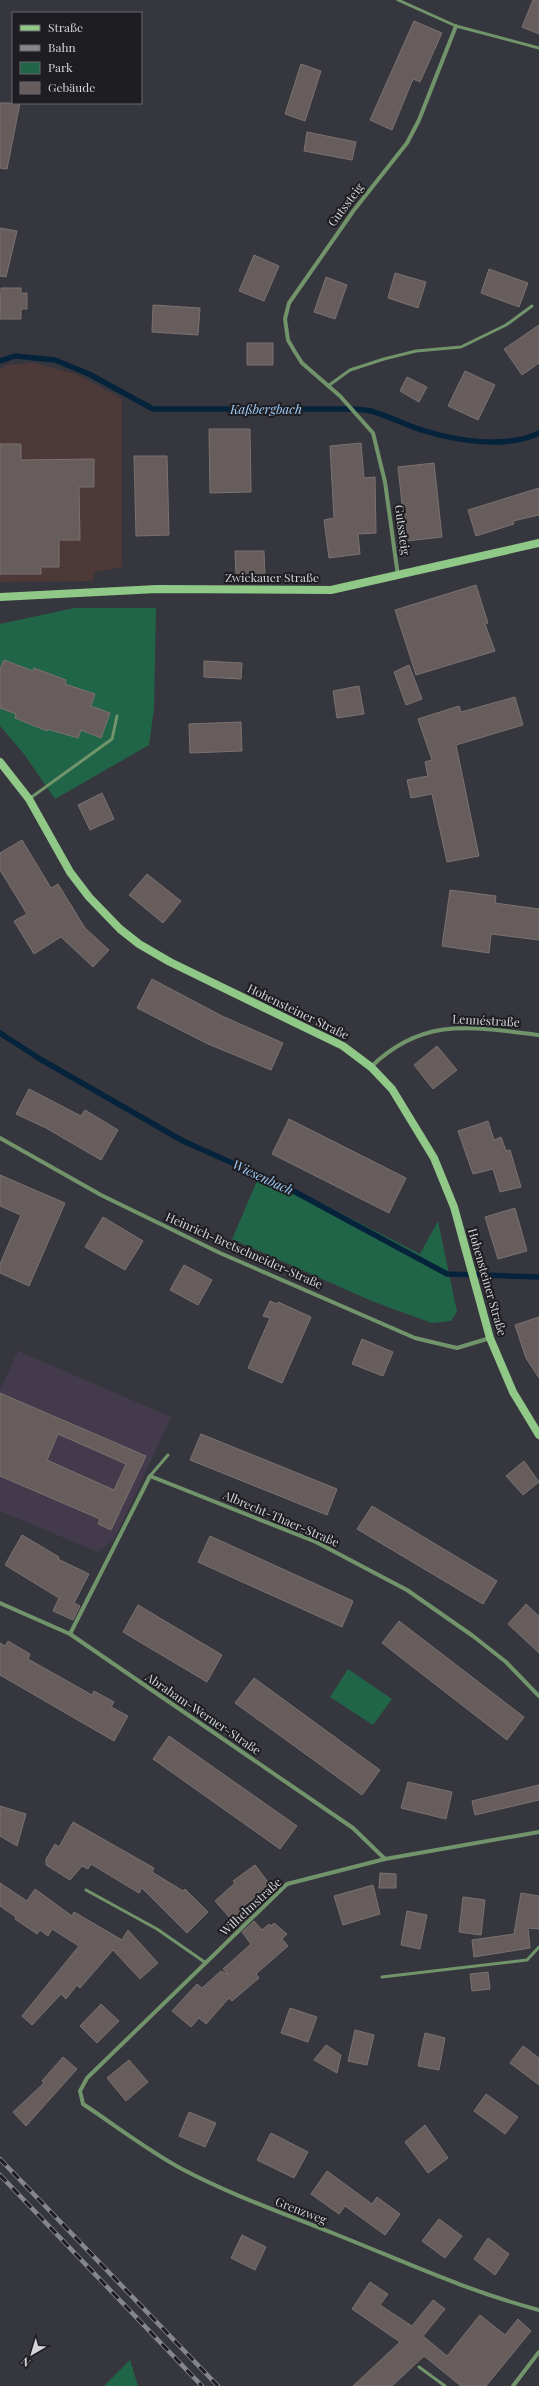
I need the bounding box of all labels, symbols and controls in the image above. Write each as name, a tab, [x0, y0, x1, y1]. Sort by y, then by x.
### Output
legend	[12, 12, 142, 104]
text: Straße	[48, 19, 83, 35]
text: Bahn	[48, 39, 76, 55]
text: Park	[48, 59, 73, 75]
text: Gebäude	[48, 79, 95, 95]
street label: Gutssteig	[324, 179, 367, 229]
water label: Kaßbergbach	[229, 400, 302, 417]
street label: Gutssteig	[392, 504, 415, 557]
street label: Zwickauer Straße	[225, 569, 319, 585]
street label: Hohensteiner Straße	[245, 980, 352, 1043]
street label: Lennéstraße	[452, 1010, 520, 1030]
water label: Wiesenbach	[230, 1155, 296, 1198]
street label: Heinrich-Bretschneider-Straße	[163, 1208, 325, 1292]
street label: Hohensteiner Straße	[465, 1226, 511, 1337]
street label: Albrecht-Thaer-Straße	[220, 1486, 342, 1550]
street label: Abraham-Werner-Straße	[142, 1668, 264, 1758]
street label: Wilhelmstraße	[215, 1874, 285, 1940]
street label: Grenzweg	[273, 2193, 330, 2227]
north arrow	[12, 2334, 52, 2374]
text: N	[18, 2354, 33, 2371]

